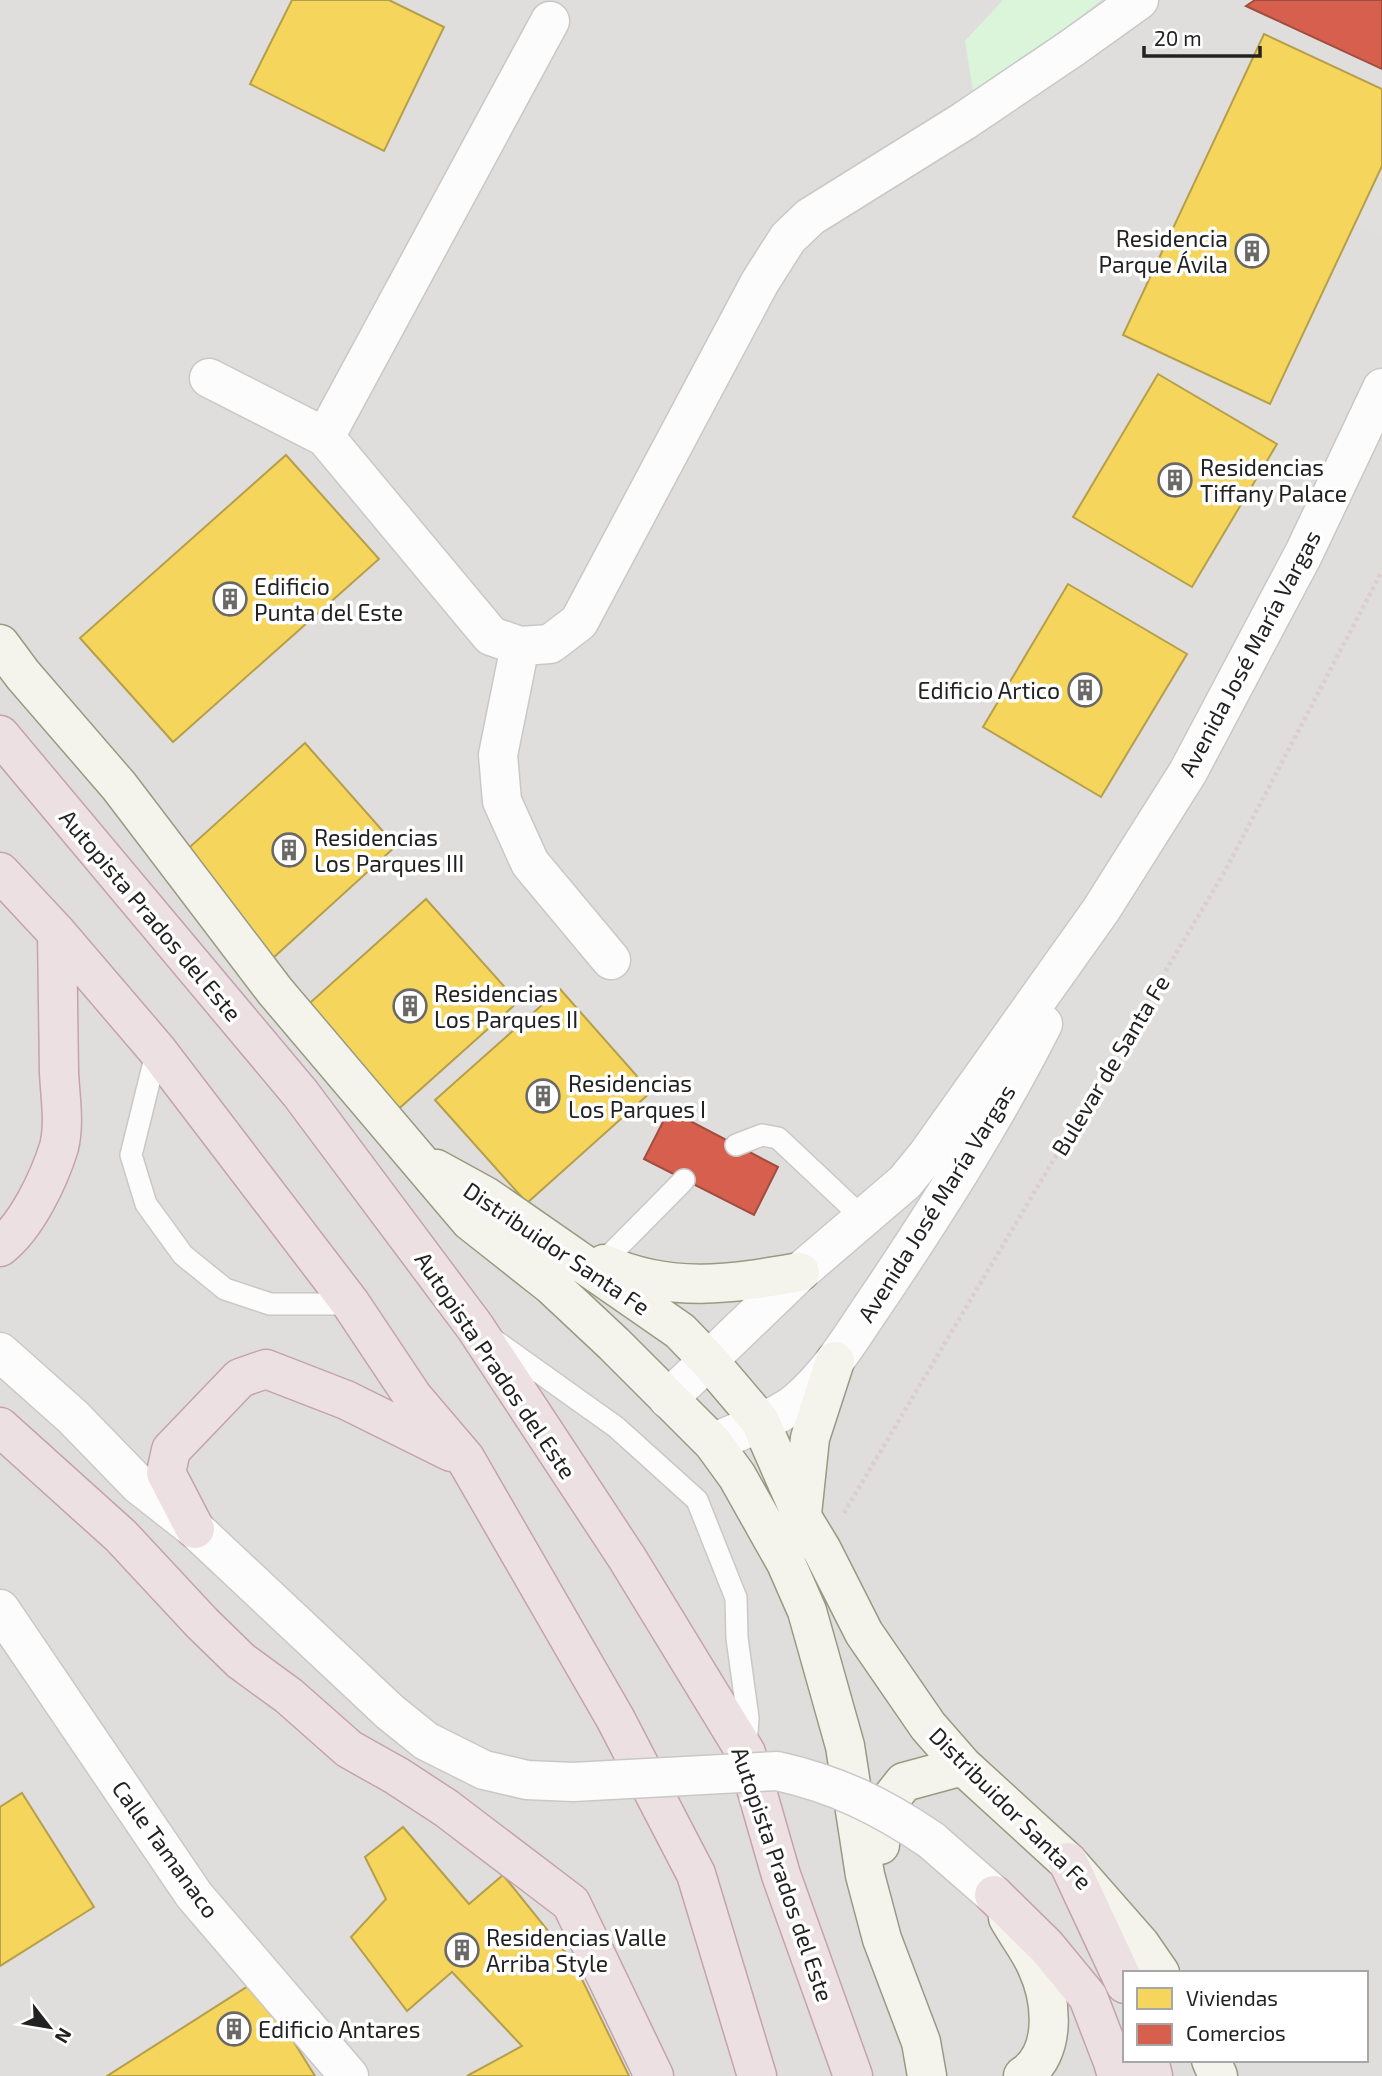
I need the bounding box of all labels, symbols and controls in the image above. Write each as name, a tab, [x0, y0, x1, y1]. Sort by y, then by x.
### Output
scale bar	[1144, 14, 1260, 58]
text: 20 m	[1154, 25, 1202, 50]
place label: Residencia Parque Ávila	[1099, 224, 1228, 278]
building icon: Residencia Parque Ávila	[1233, 232, 1271, 270]
place label: Residencias Tiffany Palace	[1200, 453, 1347, 507]
building icon: Residencias Tiffany Palace	[1156, 461, 1194, 499]
street label: Avenida José María Vargas	[1172, 525, 1326, 781]
place label: Edificio Punta del Este	[254, 572, 403, 626]
building icon: Edificio Punta del Este	[211, 580, 249, 618]
building icon: Edificio Artico	[1066, 671, 1104, 709]
place label: Edificio Artico	[918, 676, 1060, 704]
street label: Autopista Prados del Este	[54, 804, 248, 1026]
place label: Residencias Los Parques III	[314, 823, 464, 877]
building icon: Residencias Los Parques III	[270, 831, 308, 869]
street label: Bulevar de Santa Fe	[1045, 970, 1175, 1160]
place label: Residencias Los Parques II	[434, 979, 578, 1033]
building icon: Residencias Los Parques II	[391, 987, 429, 1025]
place label: Residencias Los Parques I	[568, 1069, 706, 1123]
building icon: Residencias Los Parques I	[524, 1077, 562, 1115]
street label: Avenida José María Vargas	[851, 1079, 1021, 1327]
street label: Distribuidor Santa Fe	[459, 1175, 655, 1321]
street label: Autopista Prados del Este	[410, 1246, 582, 1484]
street label: Distribuidor Santa Fe	[924, 1721, 1098, 1895]
street label: Autopista Prados del Este	[726, 1743, 840, 2005]
street label: Calle Tamanaco	[107, 1775, 225, 1923]
place label: Residencias Valle Arriba Style	[486, 1923, 667, 1977]
building icon: Residencias Valle Arriba Style	[443, 1931, 481, 1969]
legend	[1123, 1971, 1368, 2062]
text: Viviendas	[1186, 1985, 1278, 2010]
north arrow	[14, 1992, 84, 2062]
building icon: Edificio Antares	[215, 2010, 253, 2048]
place label: Edificio Antares	[258, 2015, 420, 2043]
text: Comercios	[1186, 2020, 1286, 2045]
text: N	[51, 2024, 77, 2048]

